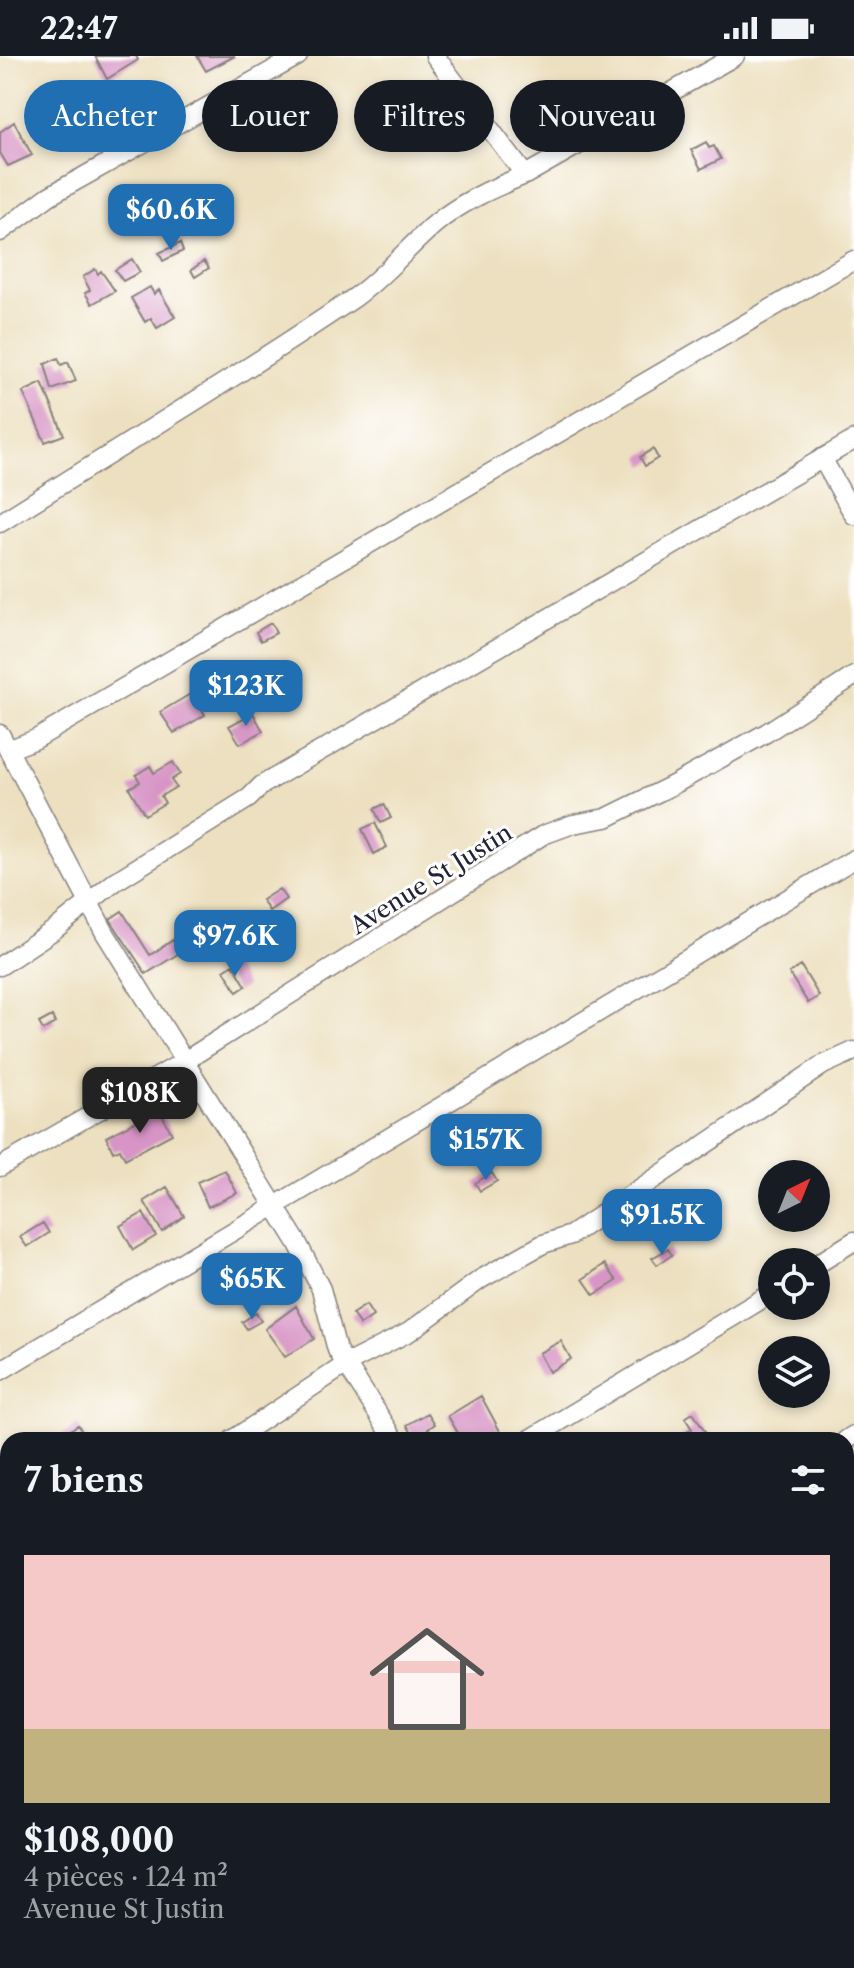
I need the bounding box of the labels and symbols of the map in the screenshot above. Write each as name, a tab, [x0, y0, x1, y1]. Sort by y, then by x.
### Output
pin: $60.6K	[106, 184, 236, 252]
pin: $123K	[190, 660, 302, 728]
street label: Avenue St Justin	[344, 818, 517, 941]
pin: $97.6K	[170, 910, 300, 978]
pin: $108K	[84, 1067, 196, 1135]
pin: $157K	[430, 1114, 542, 1182]
north arrow	[758, 1160, 830, 1232]
pin: $91.5K	[597, 1189, 727, 1257]
pin: $65K	[205, 1253, 299, 1321]

